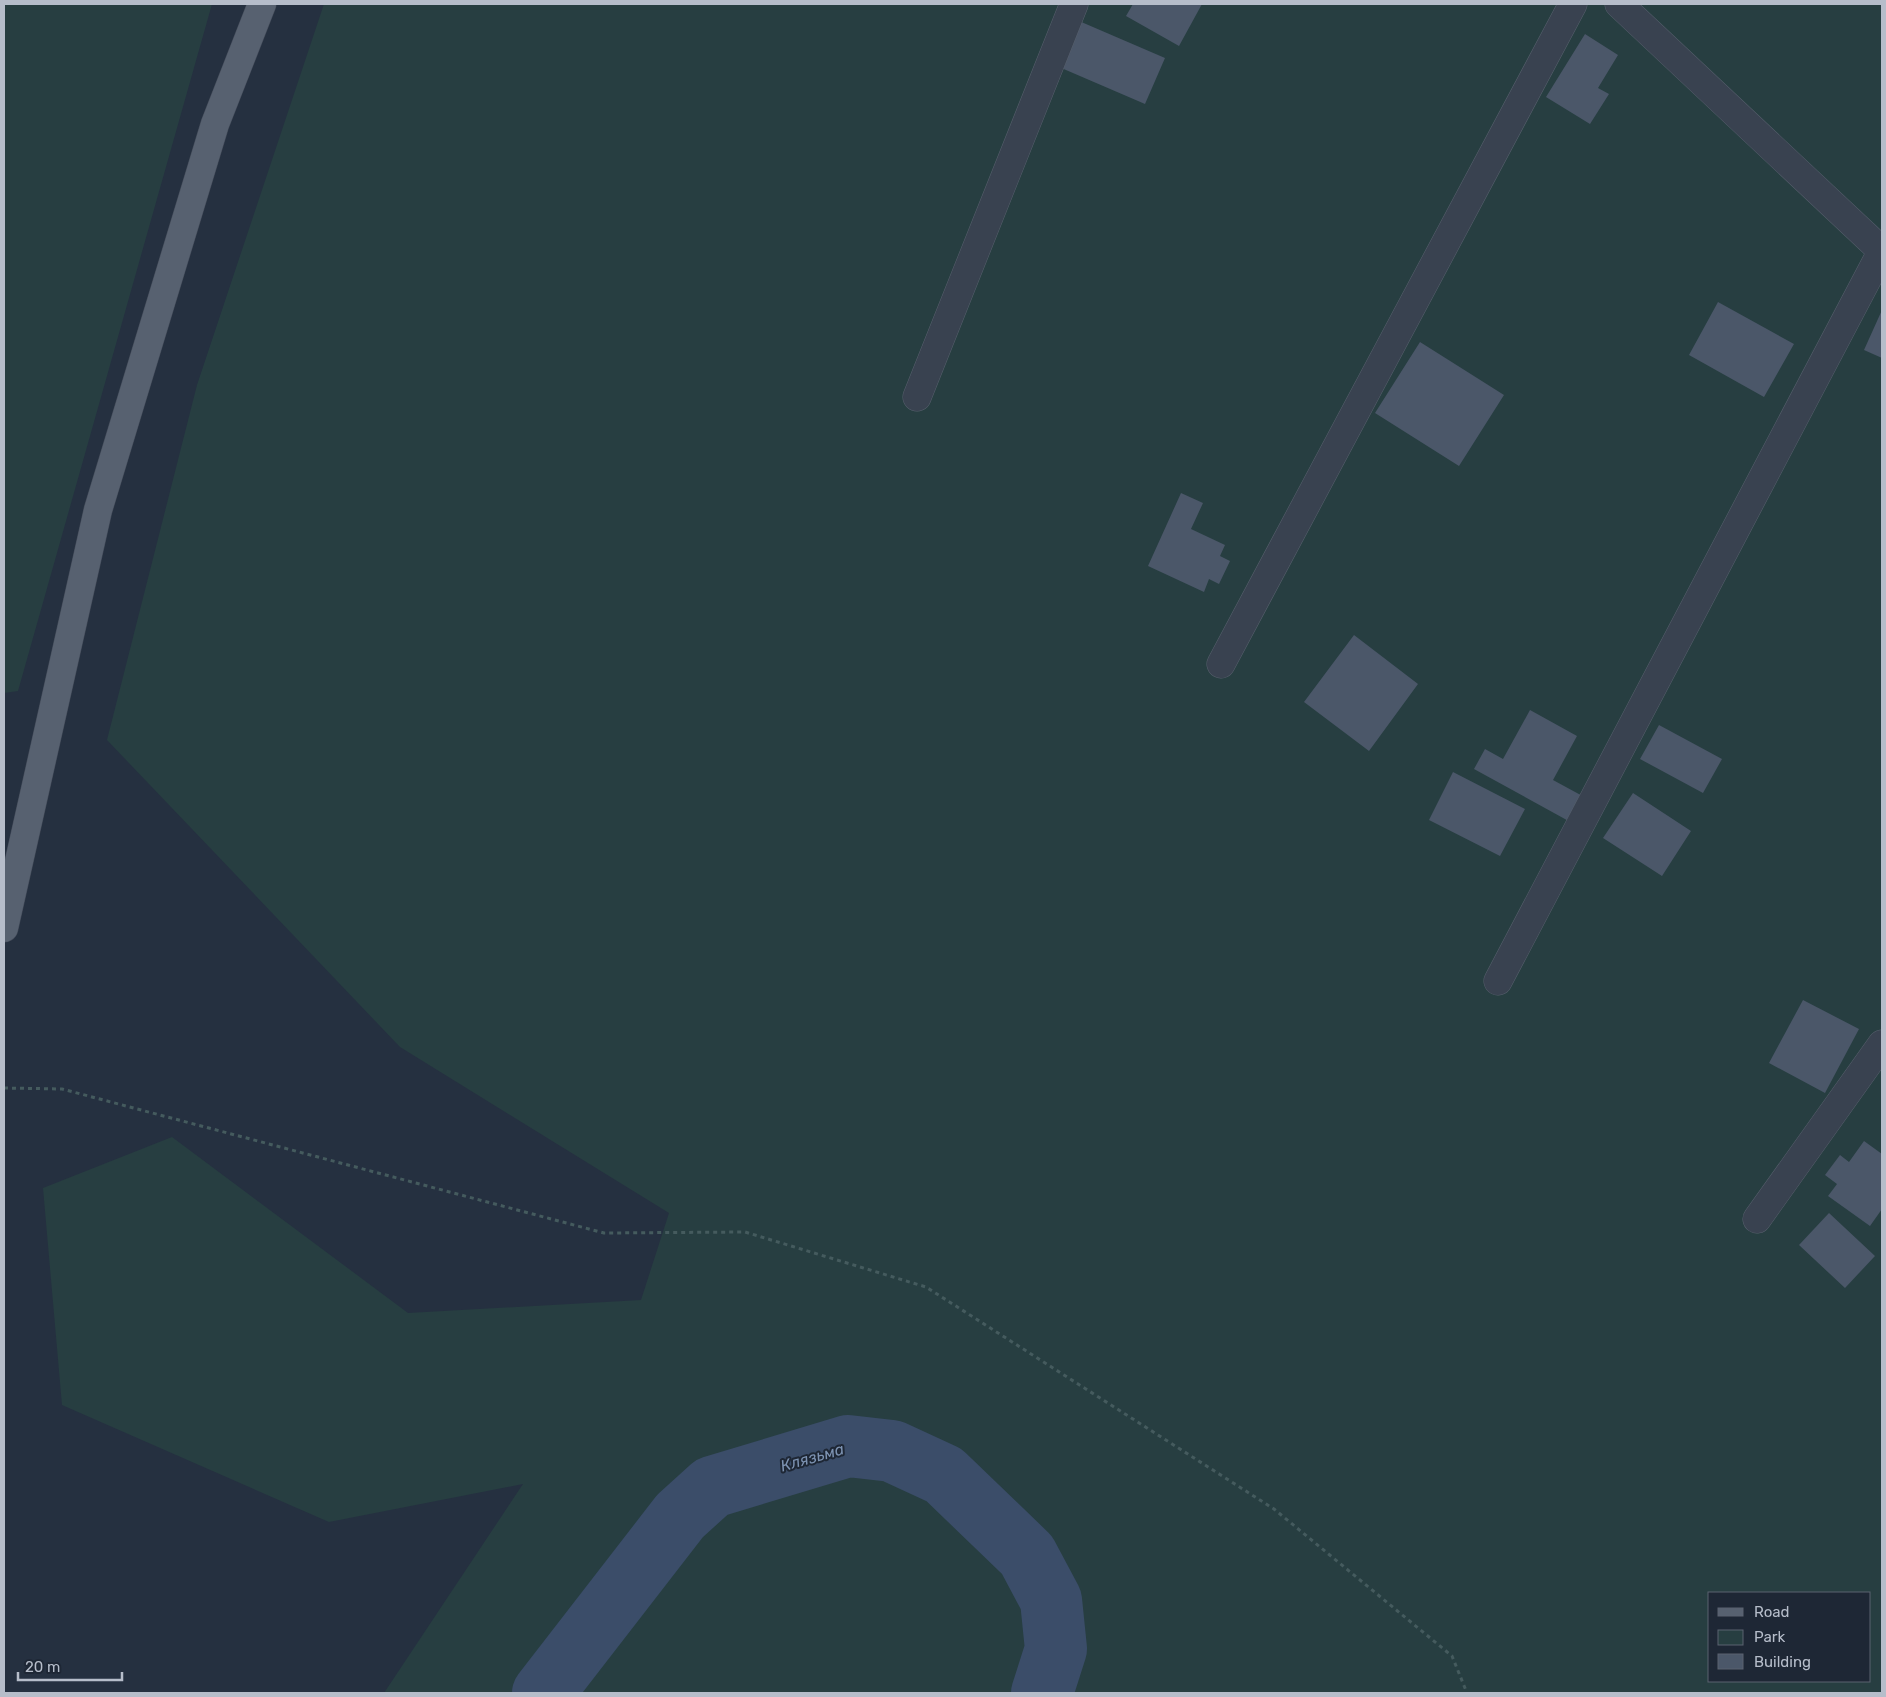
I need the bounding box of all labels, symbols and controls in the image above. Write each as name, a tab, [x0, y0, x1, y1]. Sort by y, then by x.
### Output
water label: Клязьма	[778, 1439, 846, 1476]
legend	[1708, 1592, 1871, 1682]
text: Road	[1754, 1603, 1790, 1621]
text: Park	[1754, 1628, 1785, 1646]
scale bar	[18, 1650, 121, 1682]
text: Building	[1754, 1653, 1811, 1671]
text: 20 m	[25, 1658, 60, 1676]

